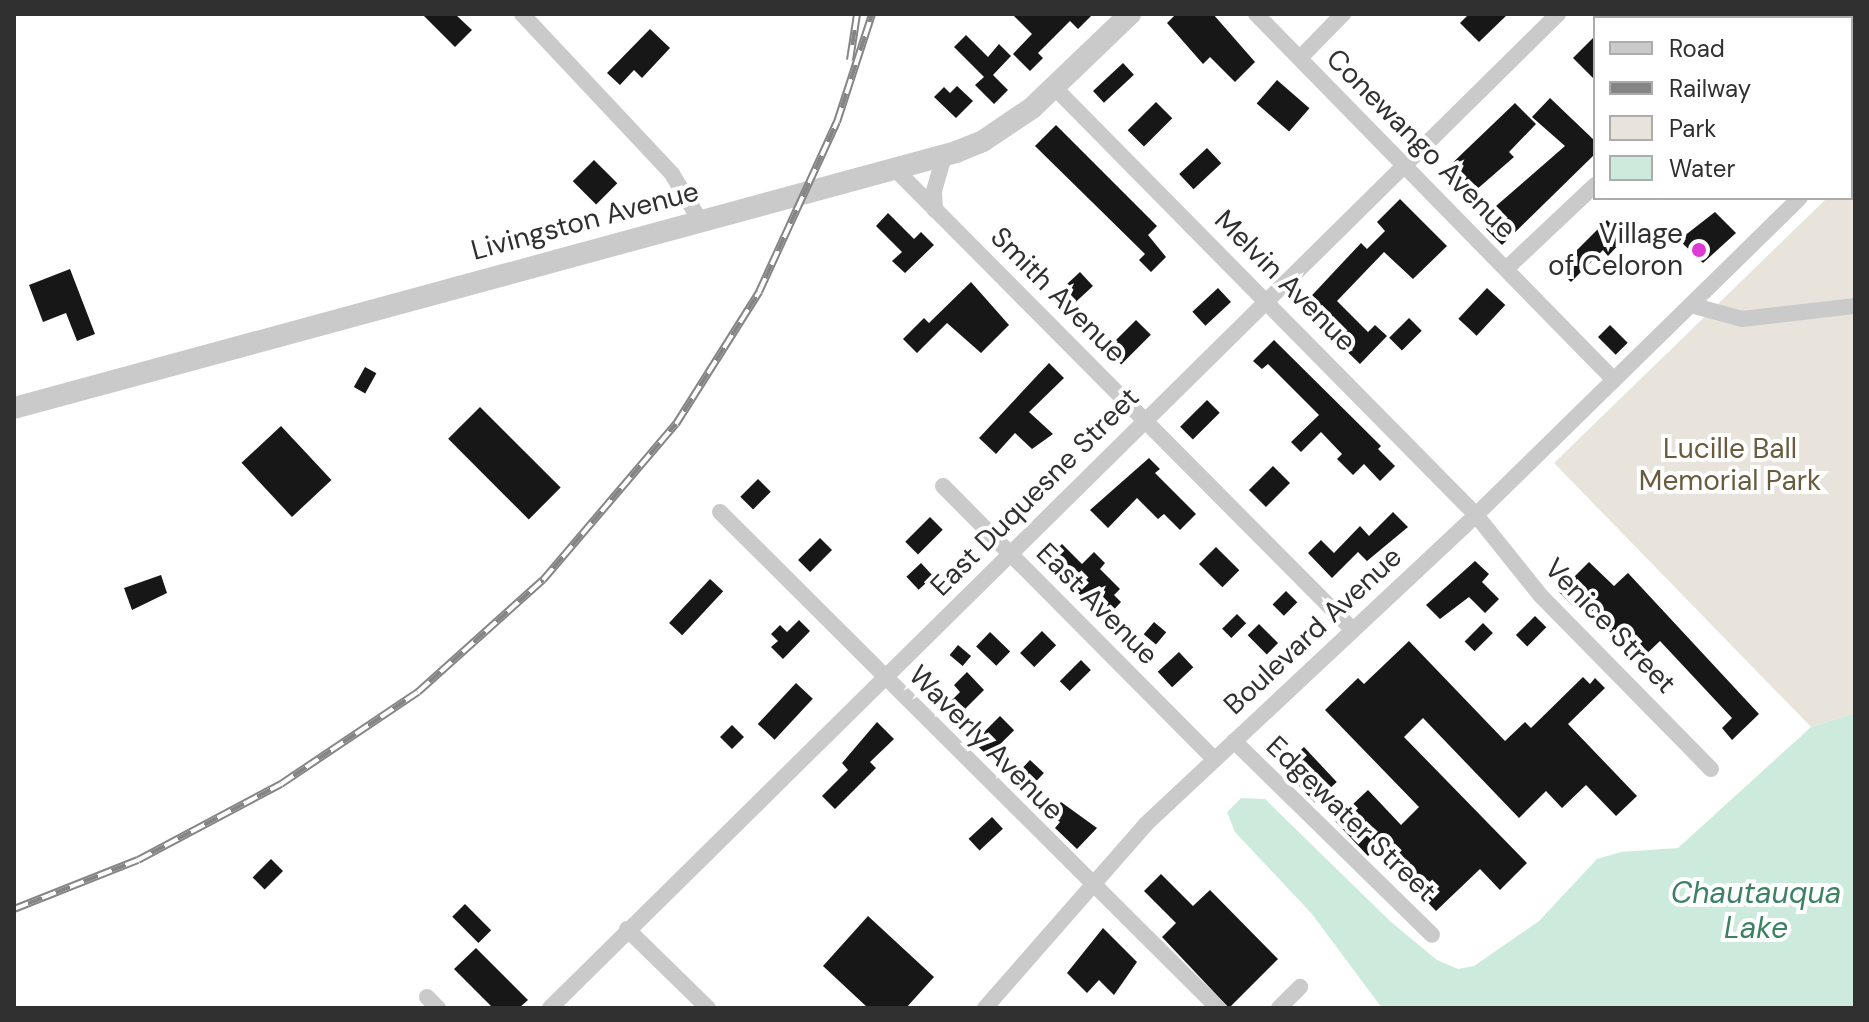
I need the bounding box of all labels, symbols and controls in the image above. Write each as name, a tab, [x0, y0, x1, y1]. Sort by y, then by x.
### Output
legend	[1593, 16, 1853, 200]
text: Road	[1669, 33, 1725, 64]
street label: Conewango Avenue	[1319, 42, 1523, 246]
text: Railway	[1669, 73, 1751, 104]
text: Park	[1669, 113, 1716, 144]
text: Water	[1669, 153, 1735, 184]
street label: Livingston Avenue	[468, 174, 702, 268]
street label: Melvin Avenue	[1207, 203, 1363, 359]
place label: Village of Celoron	[1548, 217, 1683, 283]
street label: Smith Avenue	[983, 220, 1133, 370]
marker: Village of Celoron	[1690, 241, 1708, 259]
street label: East Duquesne Street	[924, 381, 1146, 603]
park label: Lucille Ball Memorial Park	[1639, 432, 1821, 498]
street label: East Avenue	[1029, 536, 1165, 672]
street label: Boulevard Avenue	[1217, 540, 1409, 722]
street label: Venice Street	[1537, 552, 1683, 700]
street label: Waverly Avenue	[902, 659, 1070, 827]
street label: Edgewater Street	[1259, 729, 1443, 909]
water label: Chautauqua Lake	[1671, 875, 1841, 946]

